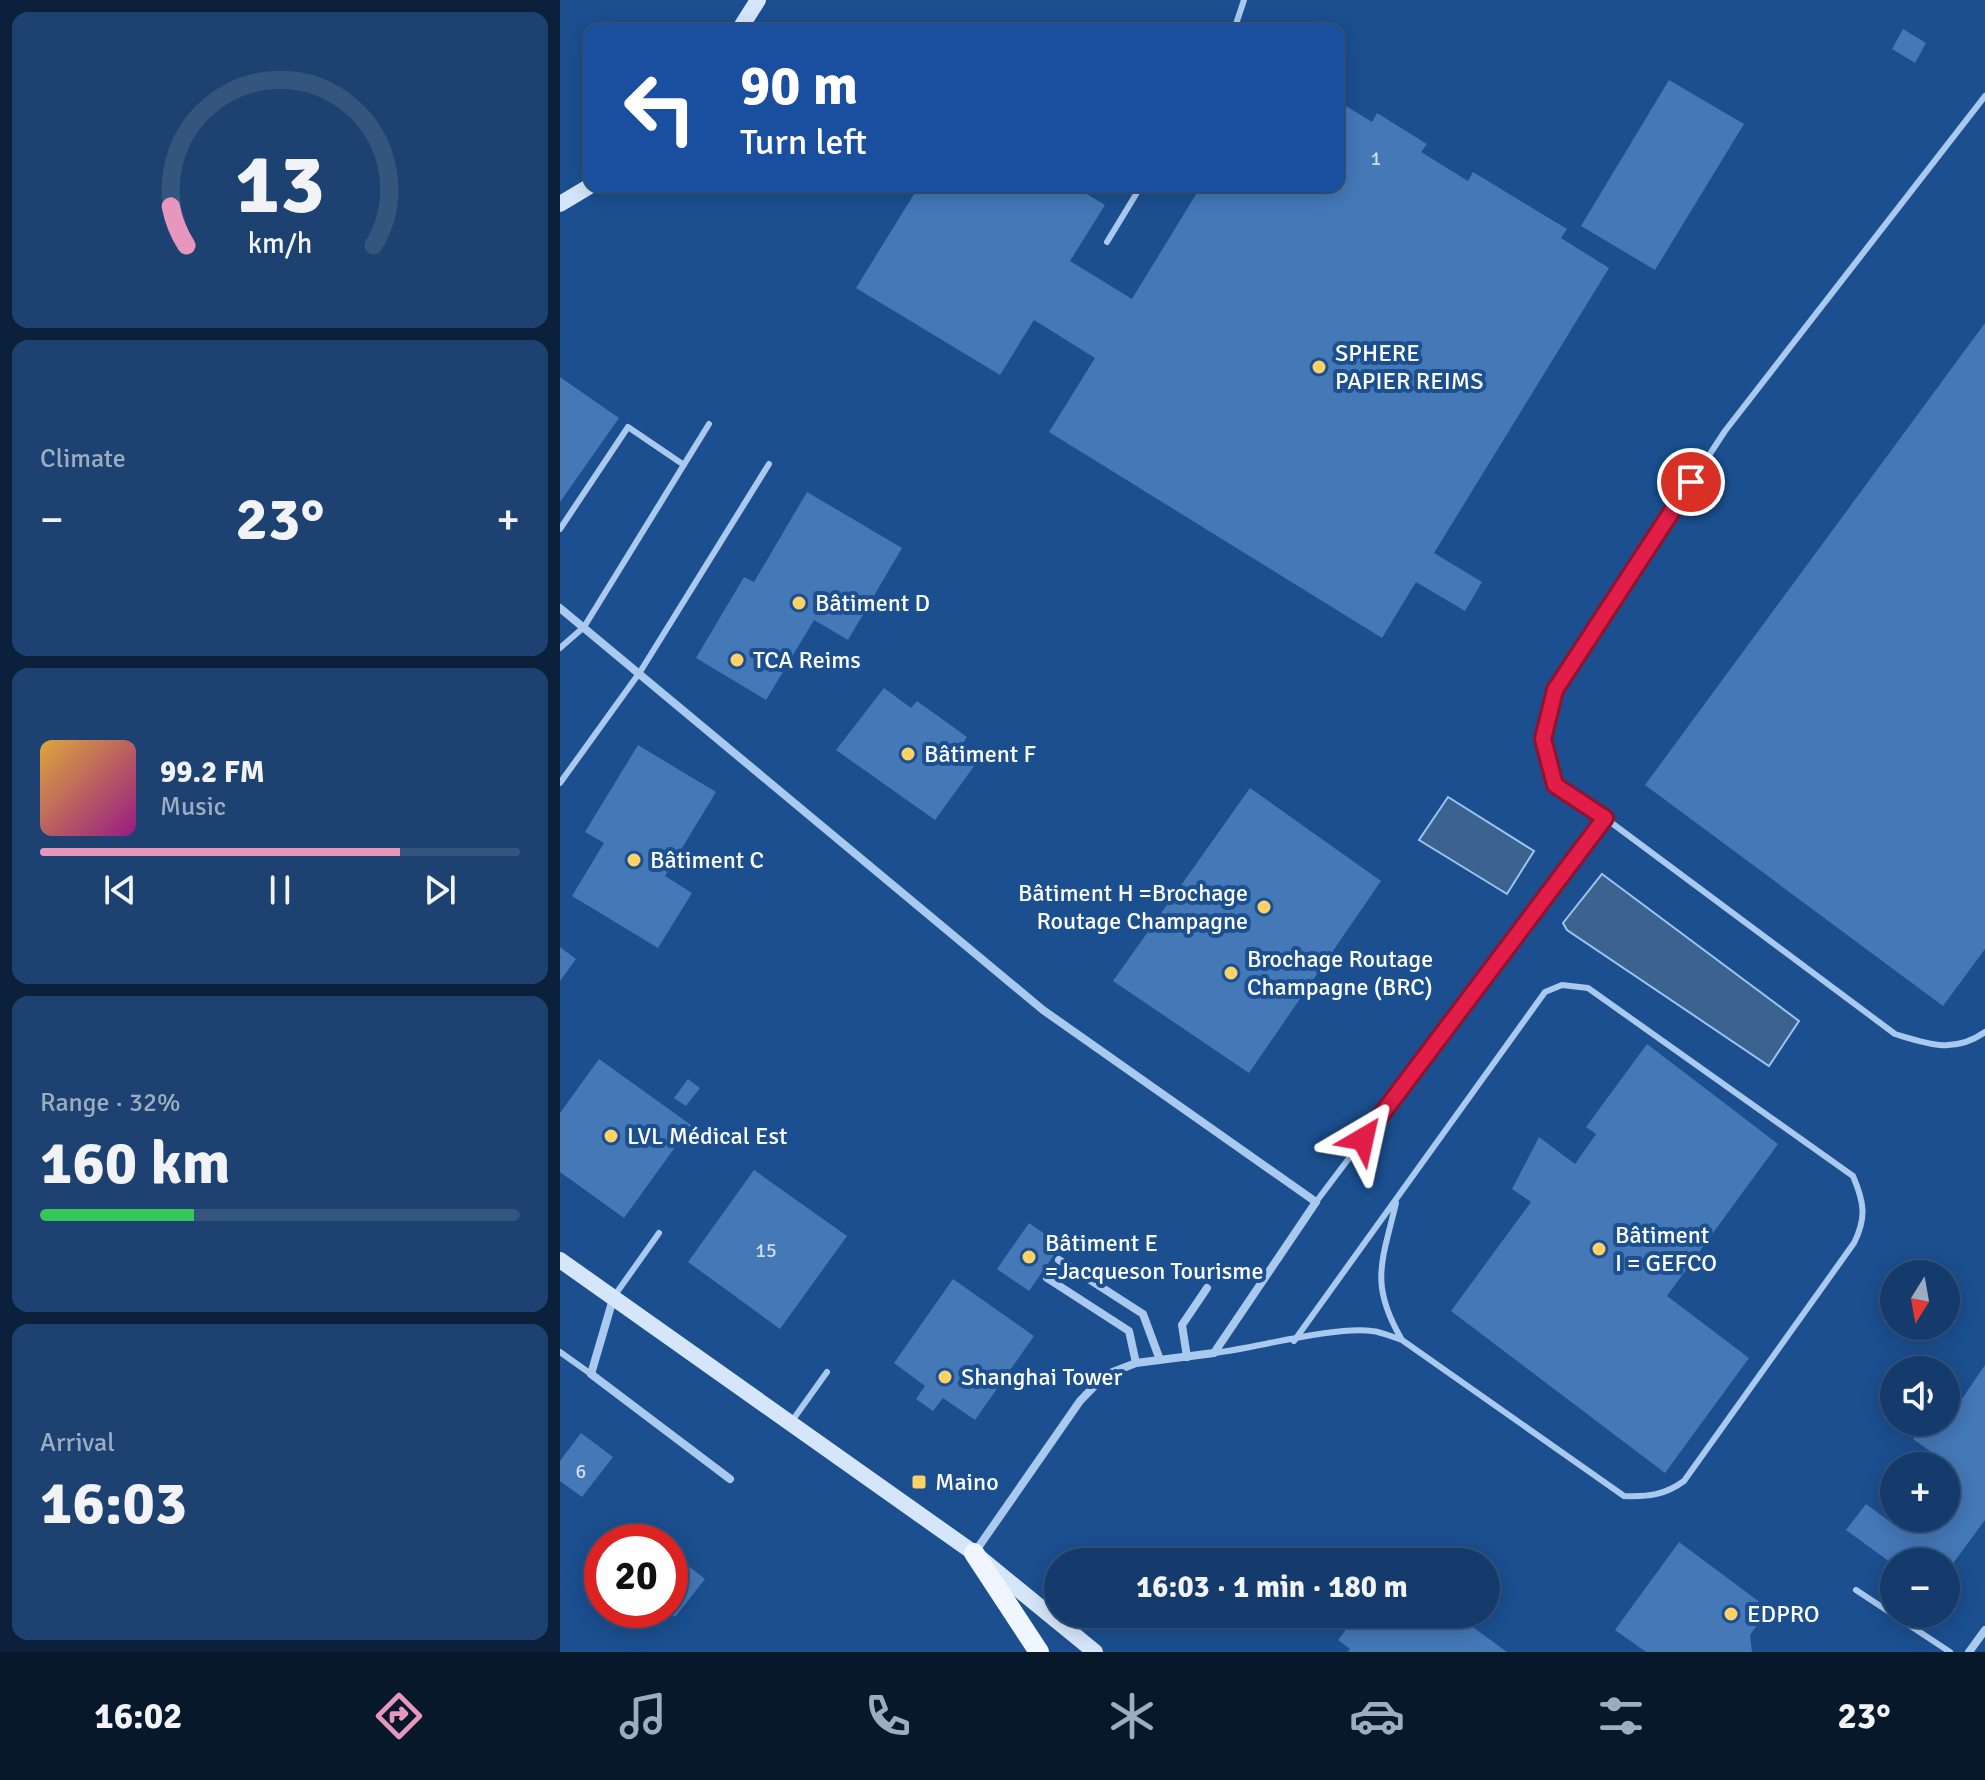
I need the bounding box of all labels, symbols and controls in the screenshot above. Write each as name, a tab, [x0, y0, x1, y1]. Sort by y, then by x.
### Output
text: 90 m	[740, 51, 858, 120]
icon: left	[608, 56, 712, 160]
text: Turn left	[740, 120, 867, 165]
text: 13	[235, 134, 325, 236]
house number: 1	[1371, 146, 1381, 171]
text: km/h	[248, 226, 312, 261]
place label: SPHERE PAPIER REIMS	[1335, 338, 1484, 396]
marker: SPHERE PAPIER REIMS	[1310, 358, 1328, 376]
text: Climate	[40, 443, 126, 475]
pin	[1657, 448, 1725, 516]
icon: arrive	[1669, 460, 1713, 504]
text: 23°	[236, 483, 324, 557]
text: −	[40, 493, 64, 547]
text: +	[496, 493, 520, 547]
place label: Bâtiment D	[815, 588, 930, 618]
marker: Bâtiment D	[790, 594, 808, 612]
place label: TCA Reims	[753, 645, 861, 675]
marker: TCA Reims	[728, 651, 746, 669]
place label: Bâtiment F	[924, 739, 1036, 769]
marker: Bâtiment F	[899, 745, 917, 763]
text: 99.2 FM	[160, 754, 265, 791]
text: Music	[160, 791, 226, 823]
place label: Bâtiment C	[650, 845, 764, 875]
marker: Bâtiment C	[625, 851, 643, 869]
icon: previous	[98, 868, 142, 912]
icon: pause	[258, 868, 302, 912]
icon: next	[418, 868, 462, 912]
place label: Bâtiment H =Brochage Routage Champagne	[1018, 878, 1248, 936]
marker: Bâtiment H =Brochage Routage Champagne	[1255, 898, 1273, 916]
place label: Brochage Routage Champagne (BRC)	[1247, 944, 1433, 1002]
marker: Brochage Routage Champagne (BRC)	[1222, 964, 1240, 982]
text: Range · 32%	[40, 1087, 181, 1119]
position arrow	[1321, 1097, 1405, 1181]
place label: LVL Médical Est	[627, 1121, 788, 1151]
text: 160 km	[40, 1127, 230, 1201]
marker: LVL Médical Est	[602, 1127, 620, 1145]
place label: Bâtiment I = GEFCO	[1615, 1220, 1717, 1278]
place label: Bâtiment E =Jacqueson Tourisme	[1045, 1228, 1263, 1286]
house number: 15	[755, 1238, 777, 1263]
marker: Bâtiment I = GEFCO	[1590, 1240, 1608, 1258]
marker: Bâtiment E =Jacqueson Tourisme	[1020, 1248, 1038, 1266]
north arrow	[1880, 1260, 1960, 1340]
map controls	[1880, 1260, 1960, 1628]
button: sound	[1880, 1356, 1960, 1436]
place label: Shanghai Tower	[961, 1362, 1122, 1392]
marker: Shanghai Tower	[936, 1368, 954, 1386]
text: Arrival	[40, 1427, 115, 1459]
button: +	[1880, 1452, 1960, 1532]
house number: 6	[576, 1459, 586, 1484]
text: 16:03	[40, 1467, 187, 1541]
place label: Maino	[935, 1467, 999, 1497]
marker: Maino	[910, 1473, 928, 1491]
speed limit sign: 20	[584, 1524, 688, 1628]
button: −	[1880, 1548, 1960, 1628]
text: 16:03 · 1 min · 180 m	[1136, 1569, 1408, 1606]
place label: EDPRO	[1747, 1599, 1820, 1629]
marker: EDPRO	[1722, 1605, 1740, 1623]
icon: directions	[371, 1688, 427, 1744]
icon: music	[615, 1688, 671, 1744]
icon: phone	[860, 1688, 916, 1744]
icon: climate	[1104, 1688, 1160, 1744]
icon: car	[1349, 1688, 1405, 1744]
icon: filters	[1593, 1688, 1649, 1744]
text: 16:02	[94, 1694, 183, 1739]
text: 23°	[1837, 1694, 1891, 1739]

